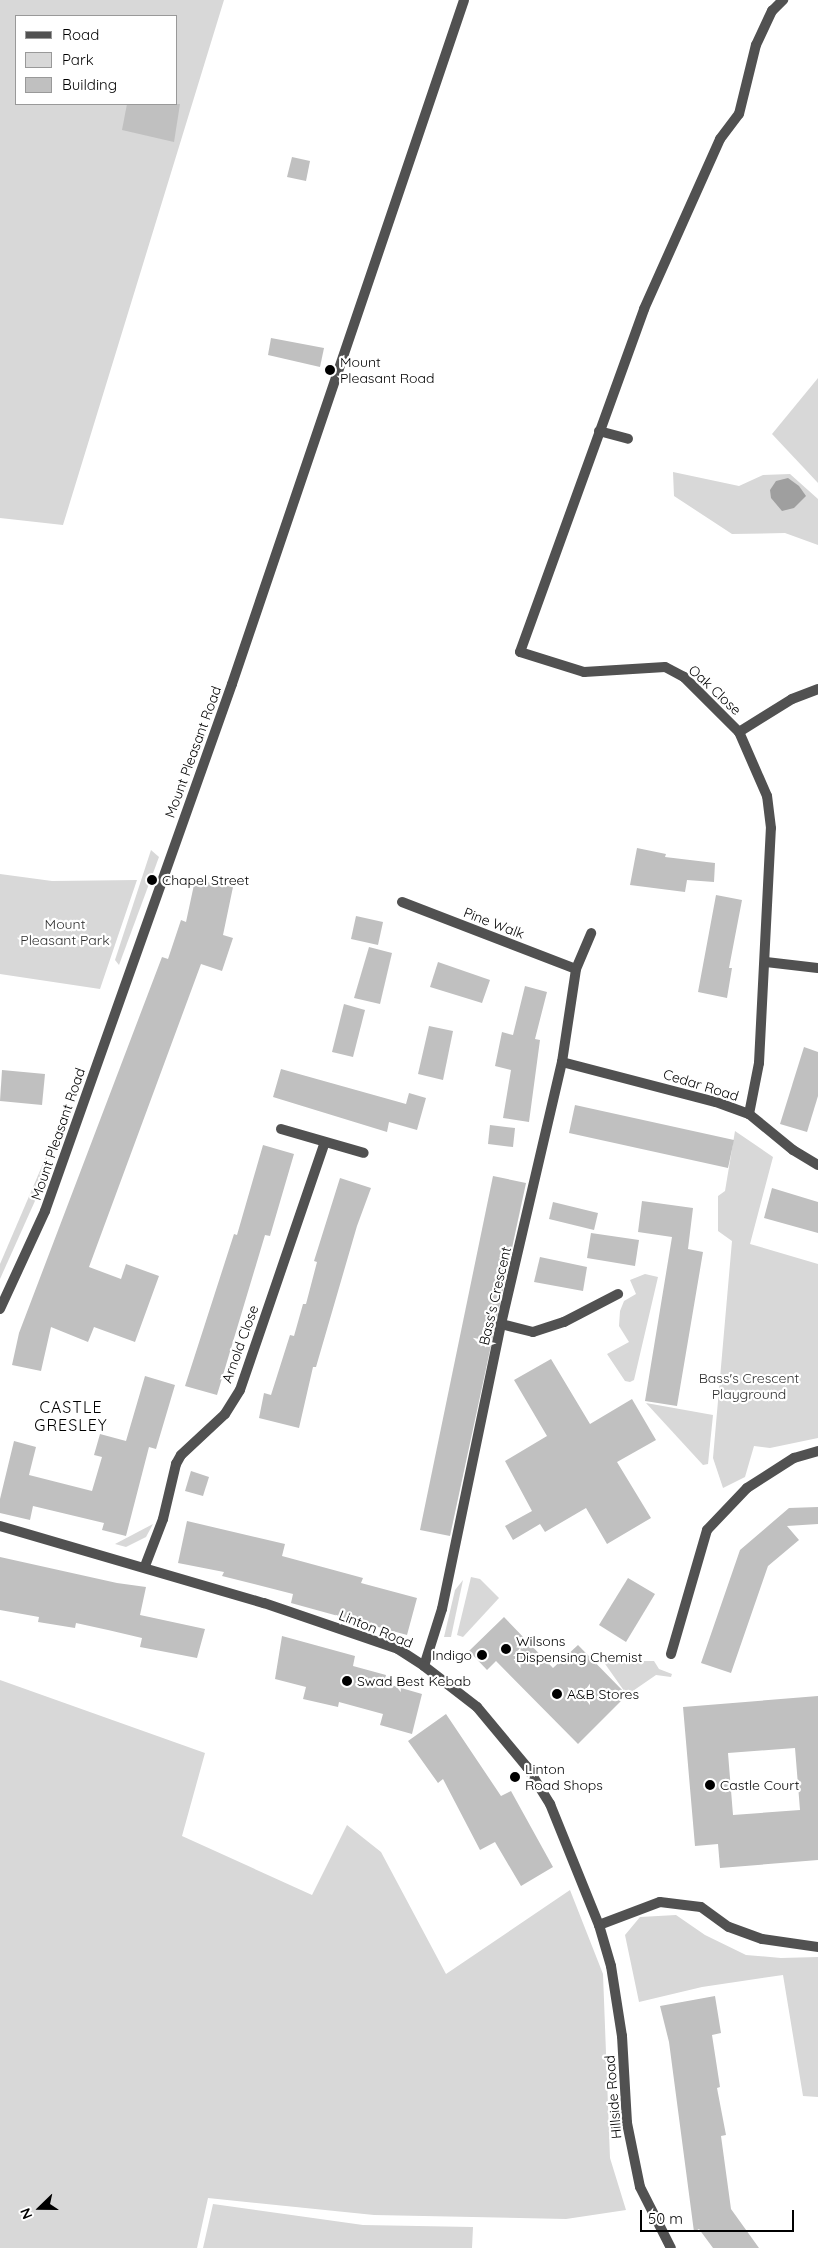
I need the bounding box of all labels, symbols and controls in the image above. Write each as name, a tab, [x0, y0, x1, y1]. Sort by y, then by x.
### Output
legend	[15, 15, 178, 105]
text: Road	[62, 25, 99, 44]
text: Park	[62, 50, 94, 69]
text: Building	[62, 75, 117, 94]
place label: Mount Pleasant Road	[340, 354, 434, 387]
marker: Mount Pleasant Road	[324, 364, 336, 376]
street label: Oak Close	[685, 661, 745, 719]
street label: Mount Pleasant Road	[161, 684, 225, 820]
place label: Chapel Street	[162, 872, 249, 888]
marker: Chapel Street	[146, 874, 158, 886]
street label: Pine Walk	[461, 904, 527, 942]
park label: Mount Pleasant Park	[20, 916, 110, 949]
street label: Mount Pleasant Road	[27, 1066, 89, 1202]
street label: Cedar Road	[661, 1066, 741, 1104]
street label: Bass's Crescent	[476, 1245, 514, 1347]
street label: Arnold Close	[218, 1303, 262, 1385]
park label: Bass's Crescent Playground	[699, 1370, 799, 1402]
district label: CASTLE GRESLEY	[33, 1397, 109, 1435]
street label: Linton Road	[337, 1607, 415, 1651]
place label: Wilsons Dispensing Chemist	[516, 1633, 642, 1665]
marker: Wilsons Dispensing Chemist	[500, 1643, 512, 1655]
place label: Indigo	[432, 1647, 472, 1663]
marker: Indigo	[476, 1649, 488, 1661]
place label: Swad Best Kebab	[357, 1673, 471, 1689]
marker: Swad Best Kebab	[341, 1675, 353, 1687]
place label: A&B Stores	[567, 1686, 639, 1702]
marker: A&B Stores	[551, 1688, 563, 1700]
place label: Linton Road Shops	[525, 1761, 603, 1794]
marker: Linton Road Shops	[509, 1771, 521, 1783]
place label: Castle Court	[720, 1777, 799, 1793]
marker: Castle Court	[704, 1779, 716, 1791]
street label: Hillside Road	[601, 2054, 625, 2140]
north arrow	[15, 2183, 65, 2233]
scale bar	[643, 2200, 797, 2232]
text: N	[16, 2205, 36, 2222]
text: 50 m	[648, 2209, 683, 2228]

